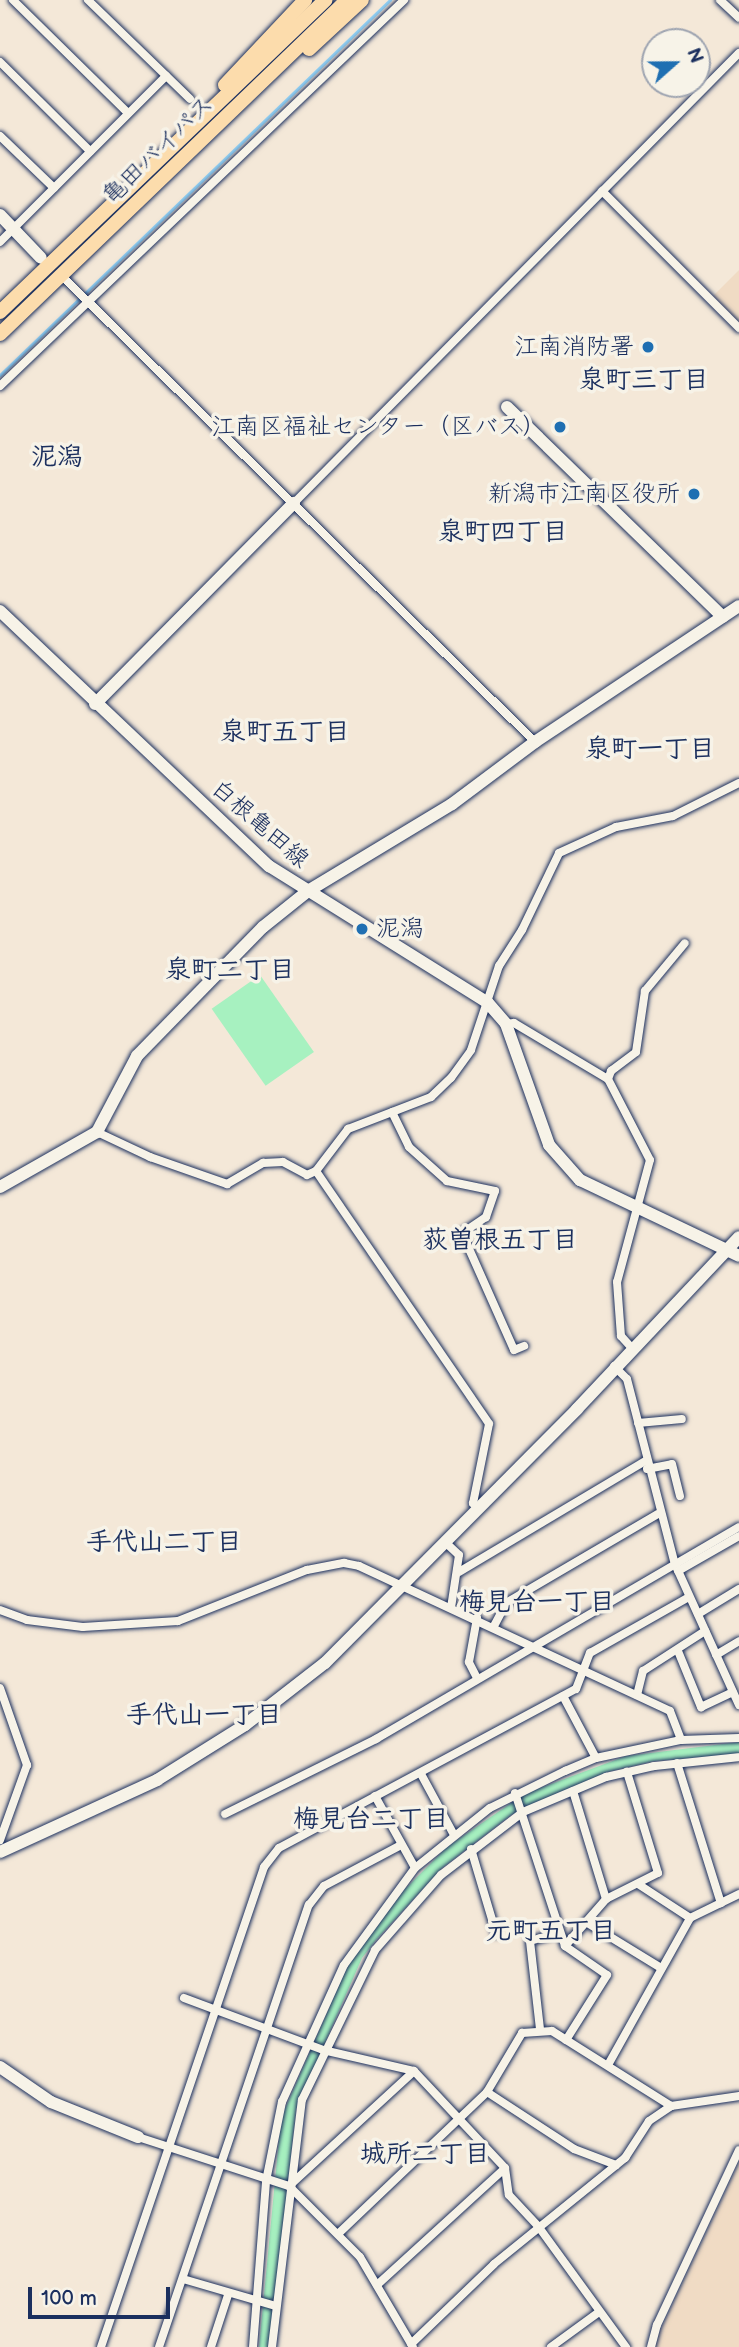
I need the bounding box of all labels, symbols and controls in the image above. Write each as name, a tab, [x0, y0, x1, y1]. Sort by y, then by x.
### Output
north arrow	[641, 28, 711, 98]
text: N	[681, 45, 707, 67]
street label: 亀田バイパス	[96, 90, 220, 210]
place label: 江南消防署	[514, 333, 634, 361]
marker: 江南消防署	[640, 339, 656, 355]
district label: 泉町三丁目	[579, 365, 709, 397]
place label: 江南区福祉センター（区バス）	[210, 413, 546, 441]
marker: 江南区福祉センター（区バス）	[552, 419, 568, 435]
district label: 泥潟	[31, 442, 83, 474]
place label: 新潟市江南区役所	[488, 480, 680, 508]
marker: 新潟市江南区役所	[686, 486, 702, 502]
district label: 泉町四丁目	[438, 517, 568, 549]
district label: 泉町五丁目	[220, 717, 350, 749]
district label: 泉町一丁目	[585, 734, 715, 766]
street label: 白根亀田線	[205, 774, 315, 874]
place label: 泥潟	[376, 915, 424, 943]
marker: 泥潟	[354, 921, 370, 937]
district label: 泉町二丁目	[165, 955, 295, 987]
district label: 荻曽根五丁目	[422, 1225, 578, 1257]
district label: 手代山二丁目	[86, 1527, 242, 1559]
district label: 梅見台一丁目	[459, 1587, 615, 1619]
district label: 手代山一丁目	[126, 1700, 282, 1732]
district label: 梅見台二丁目	[293, 1804, 449, 1836]
district label: 元町五丁目	[486, 1916, 616, 1948]
district label: 城所二丁目	[360, 2139, 490, 2171]
scale bar	[32, 2274, 173, 2318]
text: 100 m	[41, 2286, 97, 2311]

